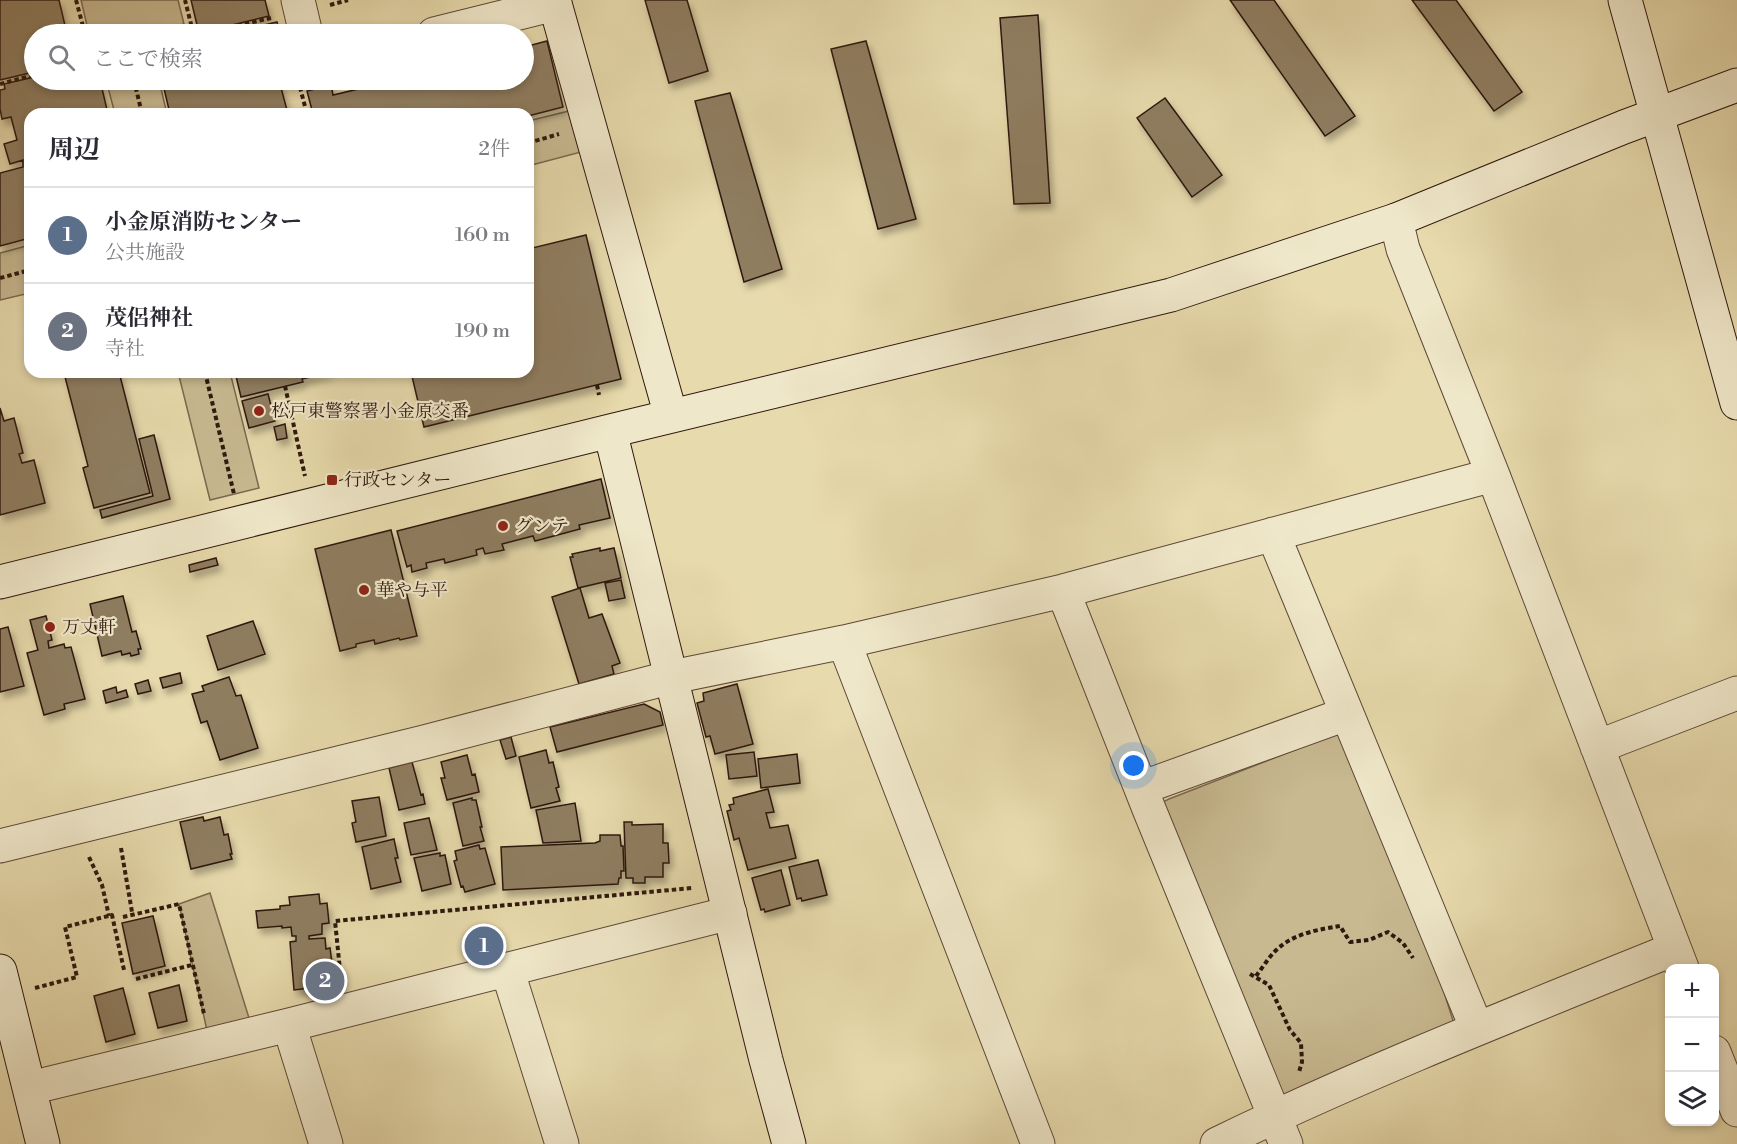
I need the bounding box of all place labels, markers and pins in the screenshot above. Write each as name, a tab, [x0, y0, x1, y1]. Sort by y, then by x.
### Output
place label: 松戸東警察署小金原交番	[271, 400, 469, 423]
marker: 松戸東警察署小金原交番	[252, 404, 266, 418]
place label: 行政センター	[344, 469, 451, 492]
marker: 行政センター	[325, 473, 339, 487]
place label: グンテ	[515, 515, 569, 538]
marker: グンテ	[496, 519, 510, 533]
place label: 華や与平	[376, 579, 448, 602]
marker: 華や与平	[357, 583, 371, 597]
place label: 万丈軒	[62, 616, 116, 639]
marker: 万丈軒	[43, 620, 57, 634]
pin: 1	[464, 924, 504, 968]
pin: 2	[306, 958, 344, 1004]

